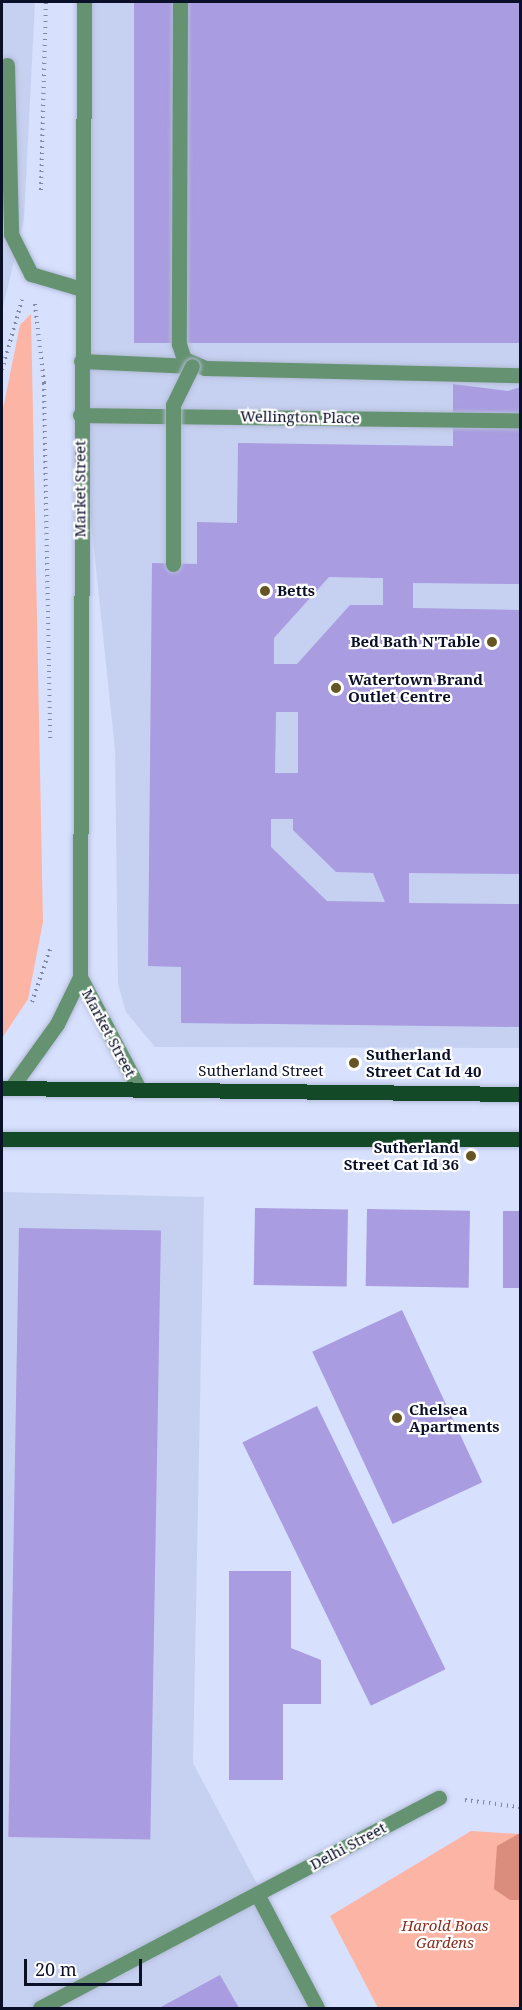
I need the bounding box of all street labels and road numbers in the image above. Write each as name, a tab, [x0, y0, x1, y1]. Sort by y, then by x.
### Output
street label: Wellington Place	[240, 407, 360, 427]
street label: Market Street	[71, 440, 89, 538]
street label: Market Street	[78, 986, 140, 1080]
street label: Sutherland Street	[198, 1062, 324, 1080]
street label: Delhi Street	[307, 1818, 389, 1874]

